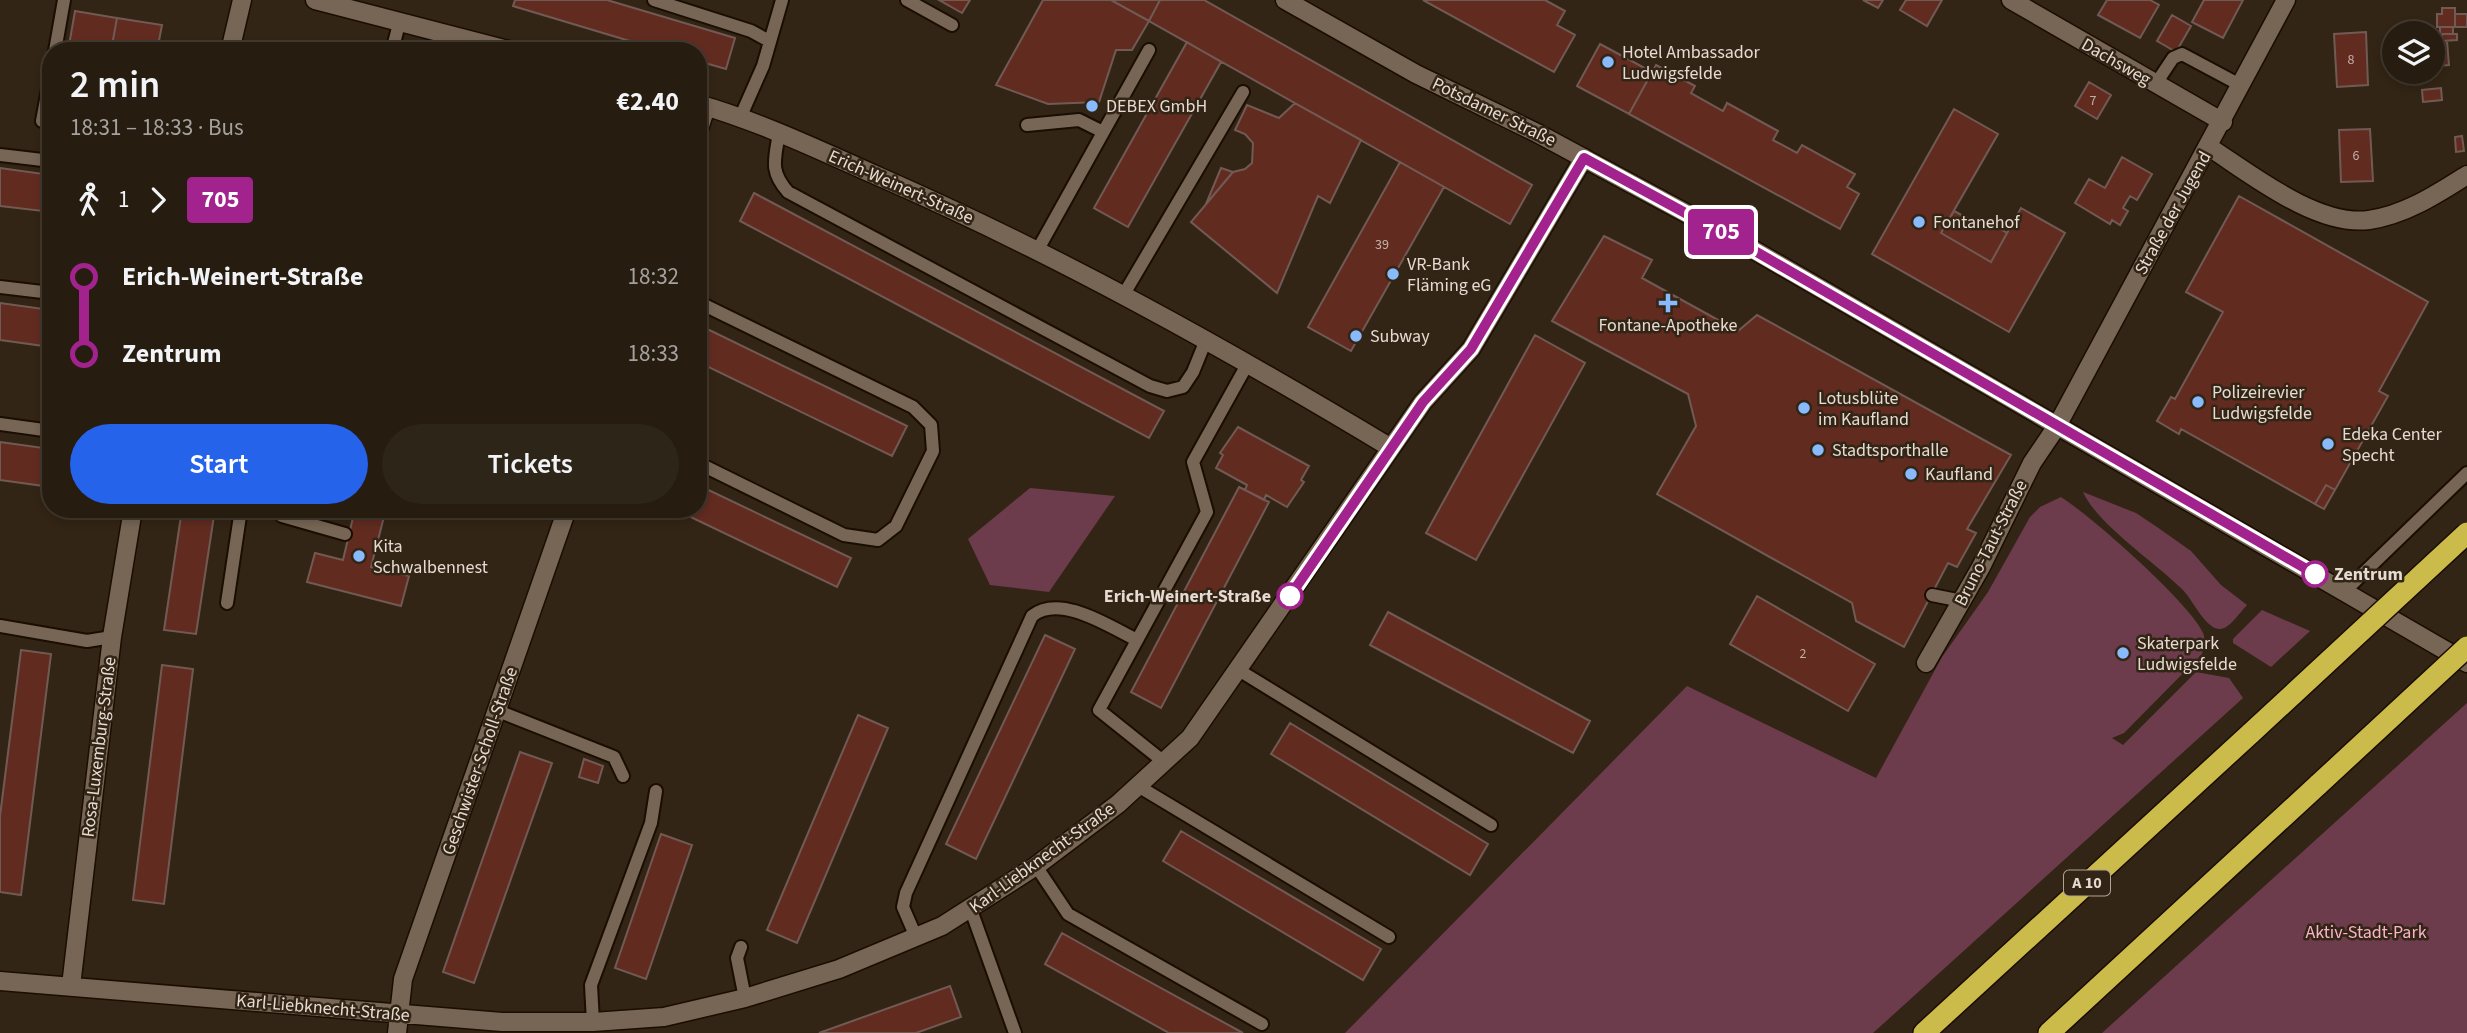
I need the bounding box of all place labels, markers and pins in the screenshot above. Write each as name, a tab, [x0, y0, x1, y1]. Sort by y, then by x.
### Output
place label: Hotel Ambassador Ludwigsfelde	[1622, 40, 1761, 86]
marker: Hotel Ambassador Ludwigsfelde	[1600, 54, 1616, 70]
place label: DEBEX GmbH	[1106, 94, 1207, 119]
marker: DEBEX GmbH	[1084, 98, 1100, 114]
place label: Fontanehof	[1933, 210, 2020, 235]
marker: Fontanehof	[1911, 214, 1927, 230]
place label: VR-Bank Fläming eG	[1407, 252, 1491, 298]
marker: VR-Bank Fläming eG	[1385, 266, 1401, 282]
marker: Fontane-Apotheke	[1660, 295, 1676, 311]
place label: Fontane-Apotheke	[1598, 313, 1738, 338]
place label: Subway	[1370, 324, 1430, 349]
marker: Subway	[1348, 328, 1364, 344]
place label: Polizeirevier Ludwigsfelde	[2212, 380, 2312, 426]
place label: Lotusblüte im Kaufland	[1818, 386, 1909, 432]
marker: Polizeirevier Ludwigsfelde	[2190, 394, 2206, 410]
marker: Lotusblüte im Kaufland	[1796, 400, 1812, 416]
place label: Edeka Center Specht	[2342, 422, 2442, 468]
marker: Edeka Center Specht	[2320, 436, 2336, 452]
place label: Stadtsporthalle	[1832, 438, 1949, 463]
marker: Stadtsporthalle	[1810, 442, 1826, 458]
place label: Kaufland	[1925, 462, 1993, 487]
marker: Kaufland	[1903, 466, 1919, 482]
place label: Kita Schwalbennest	[373, 534, 488, 580]
marker: Kita Schwalbennest	[351, 548, 367, 564]
marker: Zentrum	[2302, 561, 2328, 587]
place label: Zentrum	[2334, 562, 2403, 587]
marker: Erich-Weinert-Straße	[1277, 583, 1303, 609]
place label: Erich-Weinert-Straße	[1104, 584, 1271, 609]
place label: Skaterpark Ludwigsfelde	[2137, 631, 2237, 677]
marker: Skaterpark Ludwigsfelde	[2115, 645, 2131, 661]

